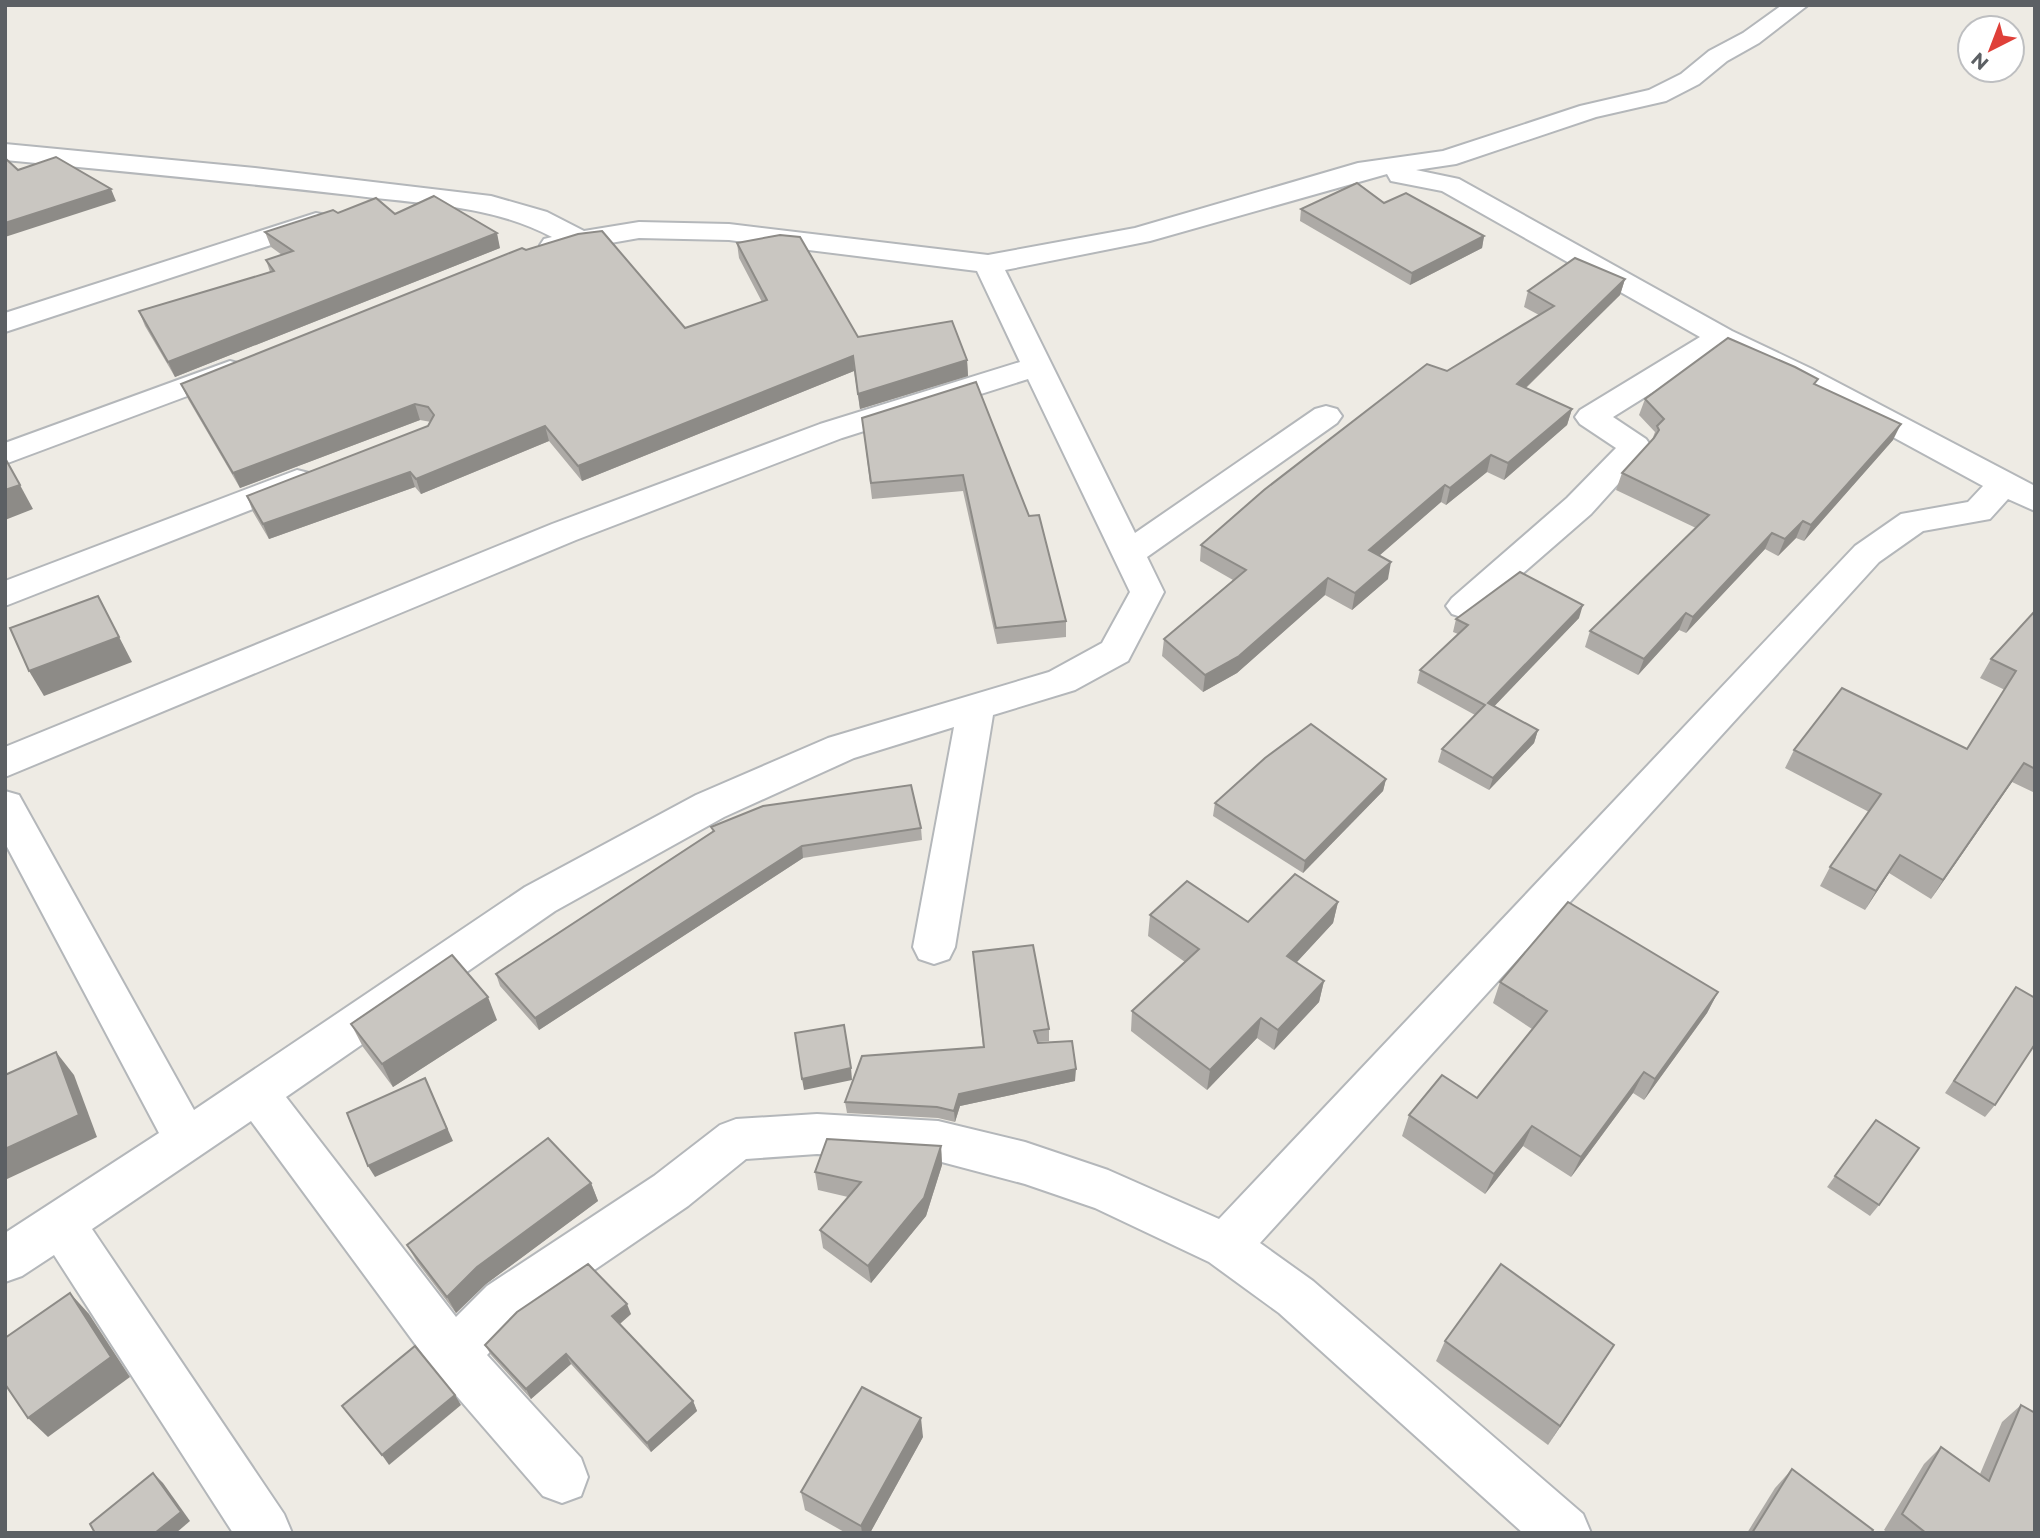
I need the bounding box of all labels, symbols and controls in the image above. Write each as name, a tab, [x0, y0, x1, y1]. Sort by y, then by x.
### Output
north arrow	[1956, 14, 2026, 84]
text: N	[1967, 48, 1993, 75]

